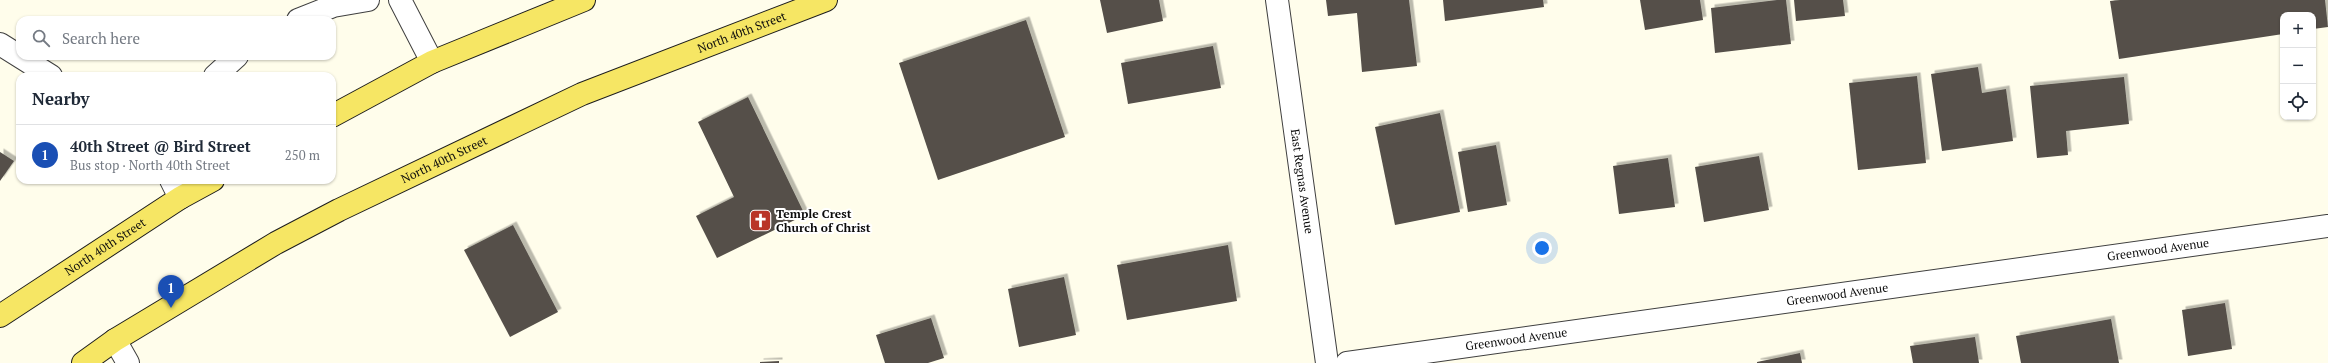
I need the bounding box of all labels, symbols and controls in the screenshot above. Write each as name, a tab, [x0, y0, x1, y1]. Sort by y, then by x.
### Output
street label: North 40th Street	[695, 8, 789, 56]
map controls	[2280, 12, 2316, 120]
button: +	[2280, 12, 2316, 48]
search box	[16, 16, 336, 60]
icon: search	[30, 27, 52, 49]
text: Search here	[62, 28, 140, 48]
button: −	[2280, 48, 2316, 84]
button: locate	[2280, 84, 2316, 120]
text: Nearby	[32, 87, 90, 110]
street label: East Regnas Avenue	[1288, 128, 1317, 235]
street label: North 40th Street	[398, 132, 490, 186]
text: 40th Street @ Bird Street	[70, 136, 251, 156]
text: 1	[41, 146, 49, 164]
text: 250 m	[285, 146, 320, 164]
text: Bus stop · North 40th Street	[70, 156, 230, 174]
place label: Temple Crest Church of Christ	[776, 206, 871, 235]
church icon: Temple Crest Church of Christ	[748, 208, 774, 234]
street label: North 40th Street	[62, 214, 149, 278]
street label: Greenwood Avenue	[2106, 235, 2210, 264]
your location	[1532, 238, 1552, 258]
pin: 1	[158, 275, 184, 308]
street label: Greenwood Avenue	[1785, 280, 1889, 309]
street label: Greenwood Avenue	[1464, 324, 1568, 353]

